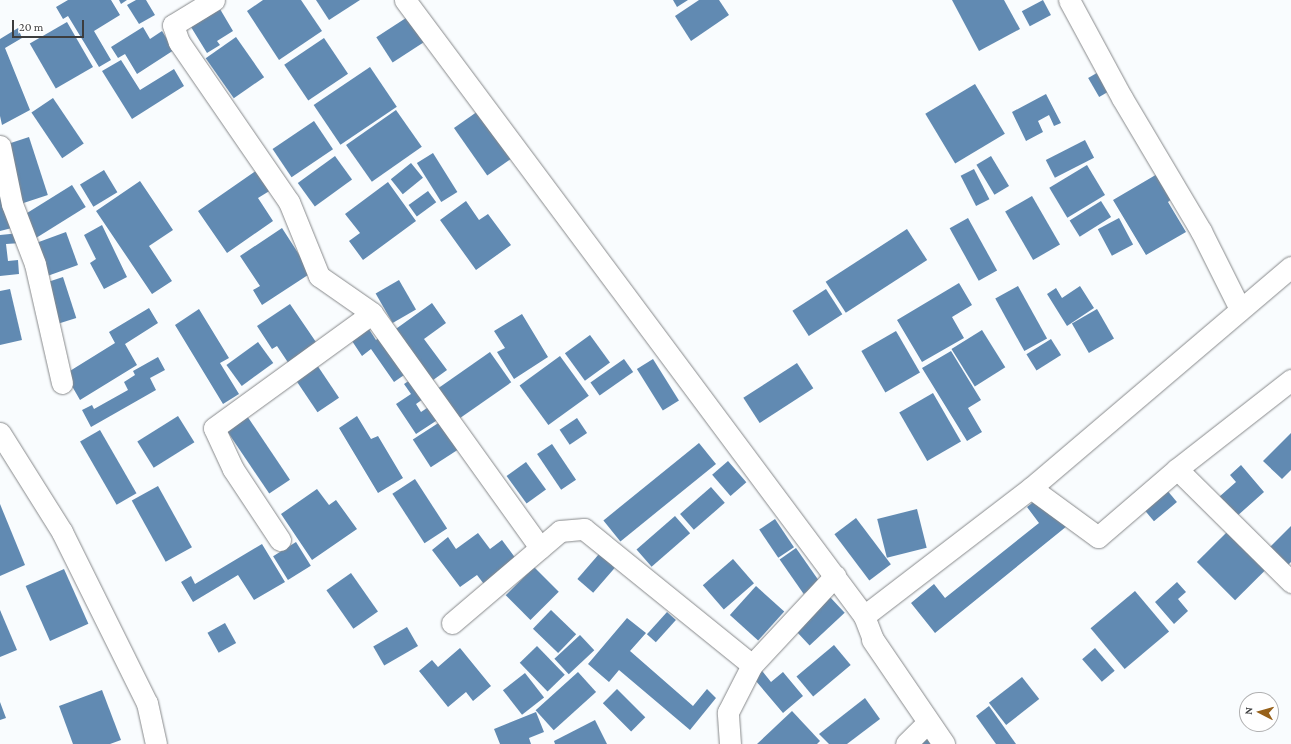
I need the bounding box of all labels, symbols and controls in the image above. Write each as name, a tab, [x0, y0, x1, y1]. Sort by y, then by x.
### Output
scale bar	[14, 12, 86, 38]
text: 20 m	[19, 20, 43, 34]
north arrow	[1239, 692, 1279, 732]
text: N	[1242, 706, 1254, 715]

